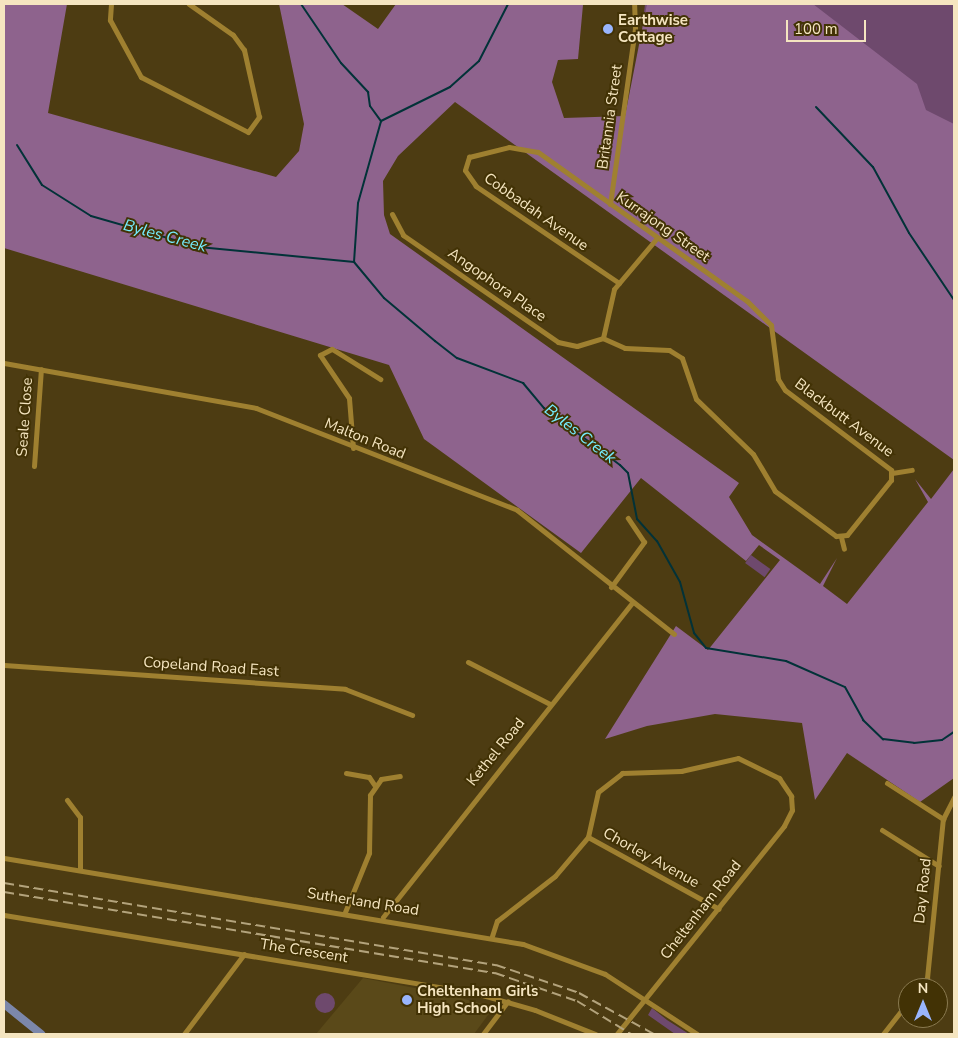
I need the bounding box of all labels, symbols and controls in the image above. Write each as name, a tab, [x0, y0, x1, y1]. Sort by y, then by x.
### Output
scale bar	[788, 10, 868, 42]
place label: Earthwise Cottage	[618, 11, 688, 46]
text: 100 m	[794, 19, 838, 39]
marker: Earthwise Cottage	[602, 23, 614, 35]
street label: Britannia Street	[594, 64, 626, 170]
street label: Cobbadah Avenue	[480, 169, 592, 255]
street label: Kurrajong Street	[613, 188, 713, 266]
water label: Byles Creek	[121, 216, 209, 256]
street label: Angophora Place	[444, 244, 550, 326]
street label: Blackbutt Avenue	[791, 375, 897, 461]
street label: Seale Close	[13, 377, 37, 457]
water label: Byles Creek	[540, 400, 620, 468]
street label: Malton Road	[322, 415, 408, 463]
street label: Copeland Road East	[143, 653, 279, 681]
street label: Kethel Road	[463, 714, 529, 790]
street label: Chorley Avenue	[600, 824, 702, 892]
street label: Cheltenham Road	[657, 857, 745, 963]
street label: Day Road	[911, 858, 935, 924]
street label: Sutherland Road	[306, 884, 420, 920]
street label: The Crescent	[259, 935, 349, 967]
north arrow	[898, 978, 948, 1028]
text: N	[918, 979, 928, 998]
place label: Cheltenham Girls High School	[417, 982, 538, 1017]
marker: Cheltenham Girls High School	[401, 994, 413, 1006]

